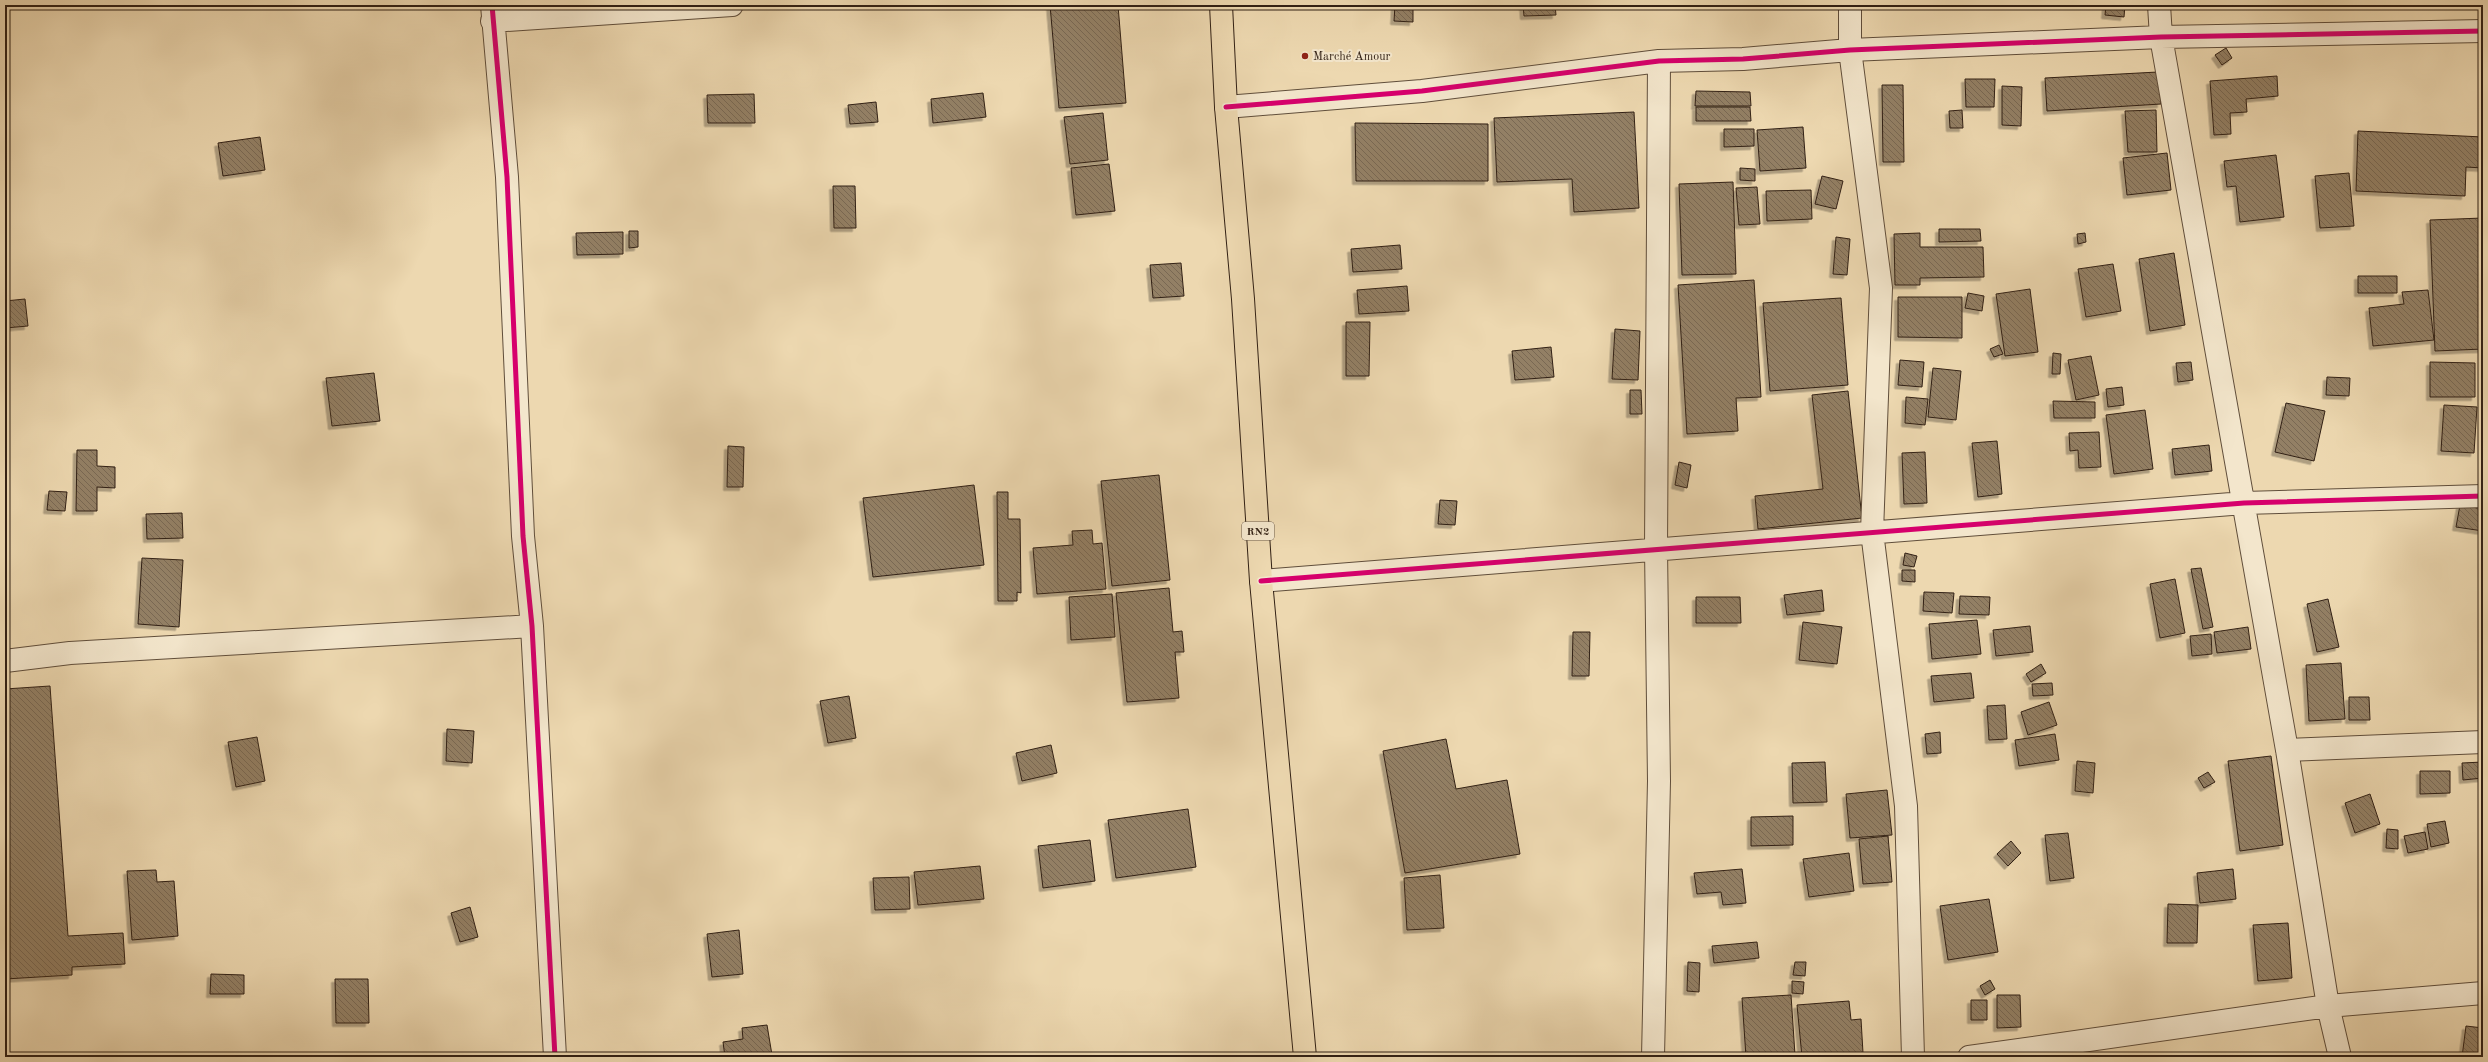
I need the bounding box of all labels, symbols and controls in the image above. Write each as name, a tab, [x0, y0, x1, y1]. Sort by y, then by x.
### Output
marker: Marché Amour	[1300, 51, 1310, 61]
place label: Marché Amour	[1313, 51, 1391, 63]
road number: RN2	[1242, 522, 1274, 540]

